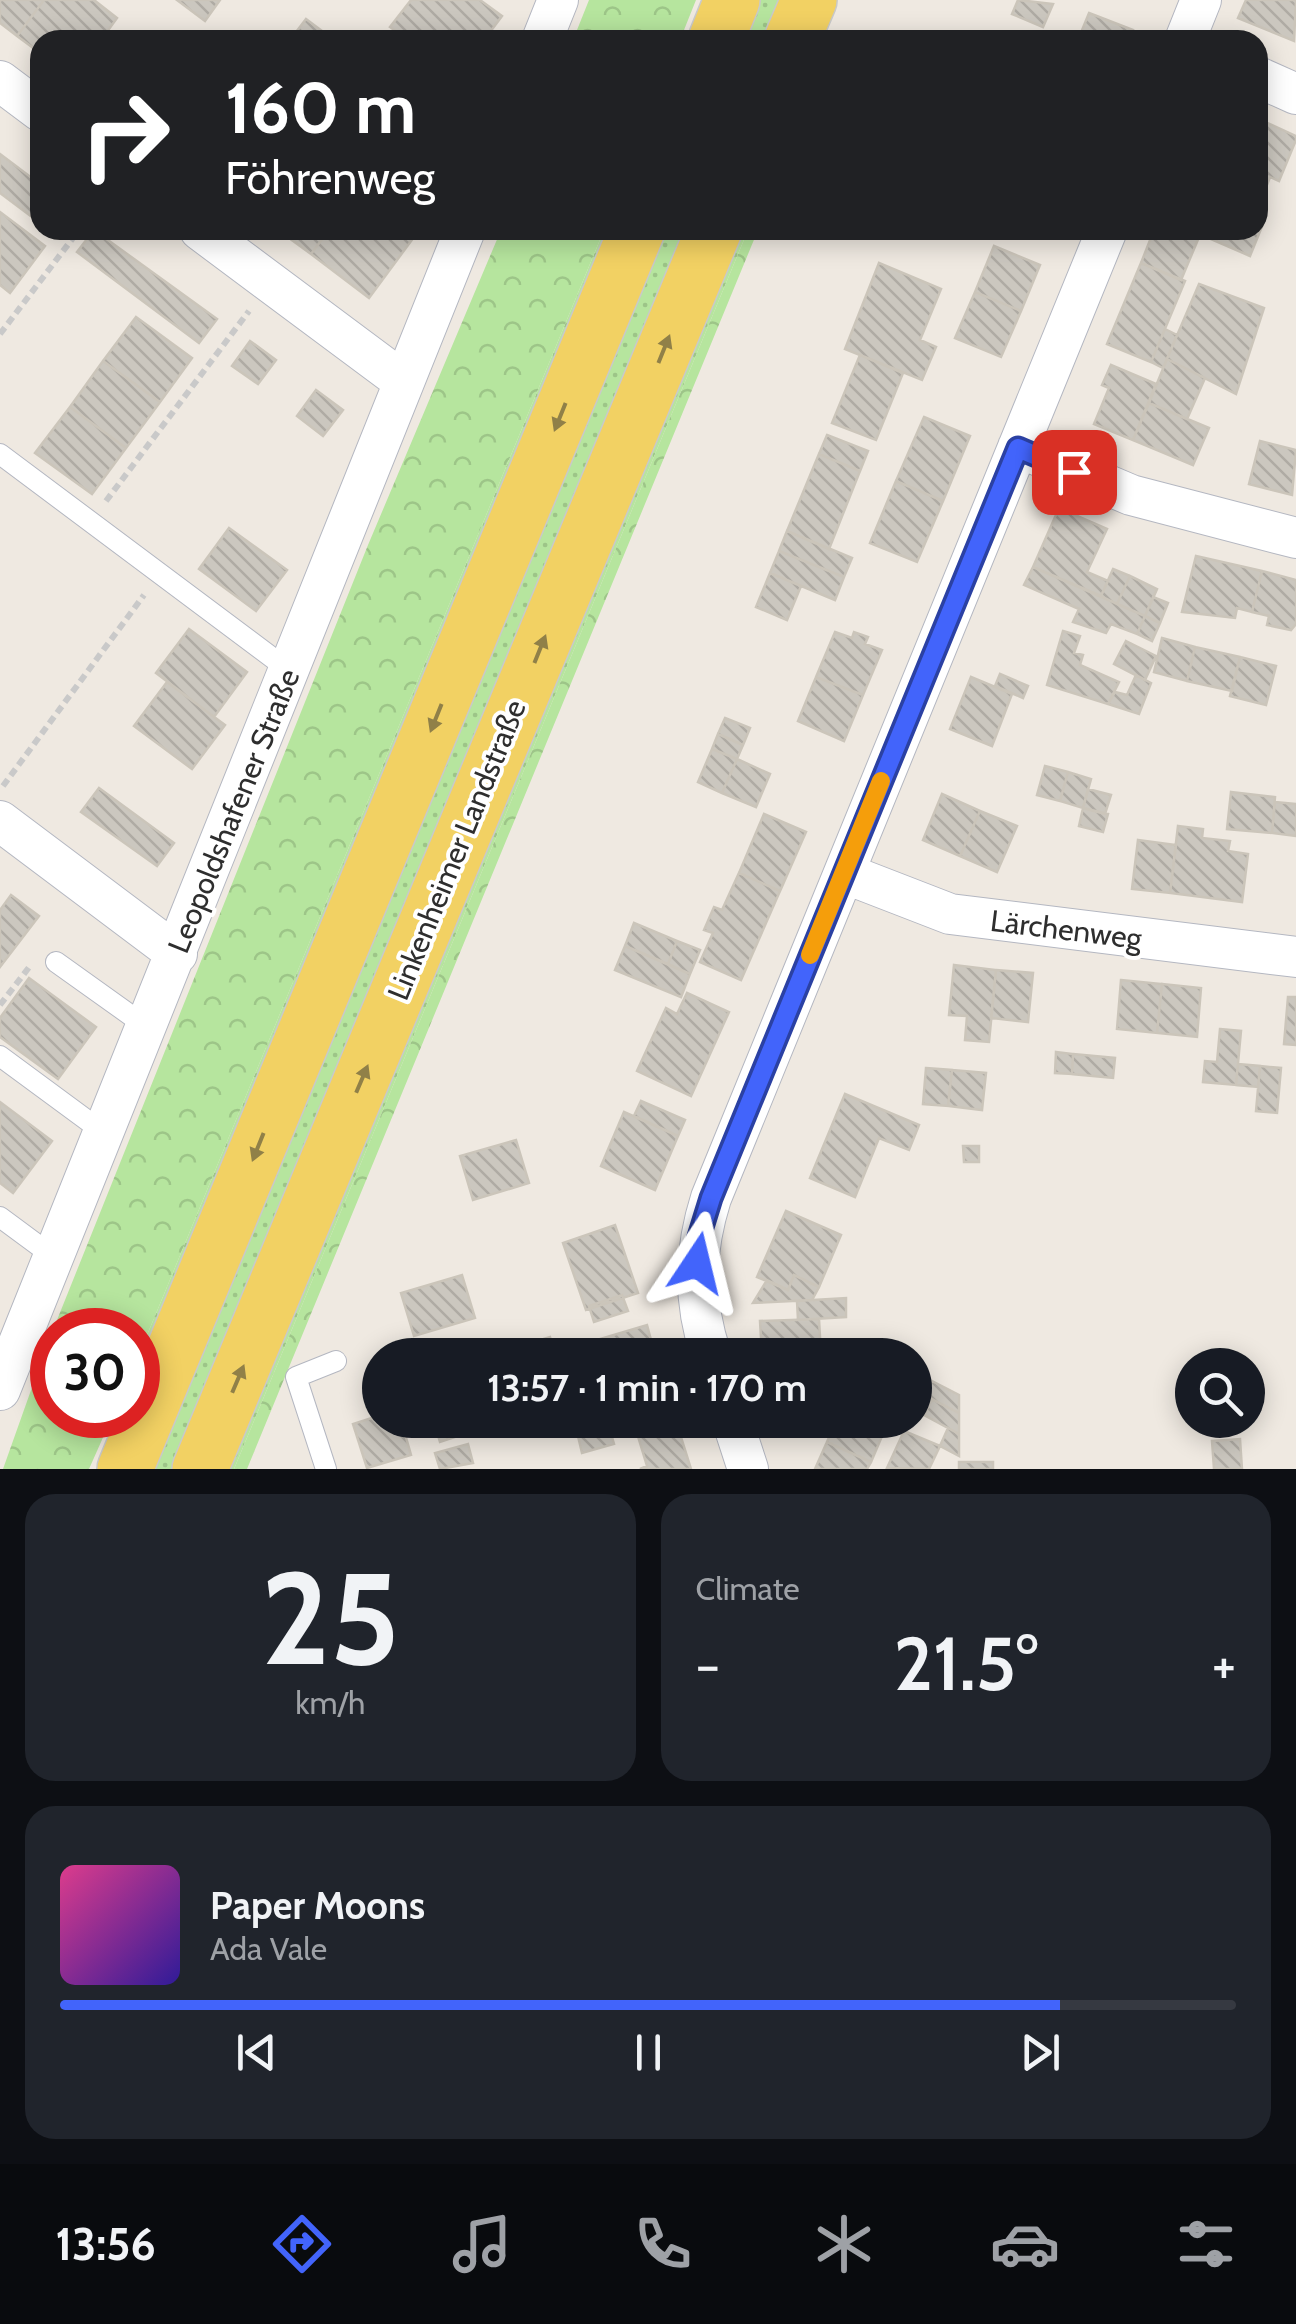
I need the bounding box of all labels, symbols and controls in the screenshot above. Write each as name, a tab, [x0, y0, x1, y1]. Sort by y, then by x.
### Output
text: 160 m	[225, 65, 416, 151]
icon: right	[60, 70, 190, 200]
text: Föhrenweg	[225, 151, 435, 205]
one-way arrow	[657, 334, 673, 364]
one-way arrow	[552, 402, 568, 432]
pin	[1032, 430, 1117, 515]
icon: arrive	[1047, 445, 1102, 500]
one-way arrow	[533, 634, 549, 664]
street label: Leopoldshafener Straße	[160, 663, 307, 958]
street label: Linkenheimer Landstraße	[379, 694, 534, 1005]
one-way arrow	[428, 703, 444, 732]
street label: Lärchenweg	[988, 902, 1145, 957]
one-way arrow	[355, 1064, 371, 1094]
one-way arrow	[250, 1132, 266, 1162]
position arrow	[645, 1211, 749, 1315]
speed limit sign: 30	[30, 1308, 160, 1438]
map controls	[1175, 1348, 1265, 1438]
button: search	[1175, 1348, 1265, 1438]
one-way arrow	[230, 1364, 246, 1394]
text: 13:57 · 1 min · 170 m	[487, 1364, 807, 1411]
text: 25	[261, 1539, 400, 1697]
text: Climate	[696, 1569, 800, 1608]
text: 21.5°	[894, 1618, 1038, 1709]
text: −	[696, 1631, 720, 1698]
text: +	[1212, 1631, 1236, 1698]
text: km/h	[295, 1683, 365, 1722]
text: Paper Moons	[210, 1882, 425, 1929]
text: Ada Vale	[210, 1929, 327, 1968]
icon: previous	[229, 2025, 284, 2080]
icon: pause	[621, 2025, 676, 2080]
icon: next	[1013, 2025, 1068, 2080]
icon: directions	[267, 2209, 337, 2279]
icon: music	[447, 2209, 517, 2279]
icon: phone	[628, 2209, 698, 2279]
icon: climate	[809, 2209, 879, 2279]
icon: car	[990, 2209, 1060, 2279]
icon: filters	[1171, 2209, 1241, 2279]
text: 13:56	[55, 2217, 156, 2271]

